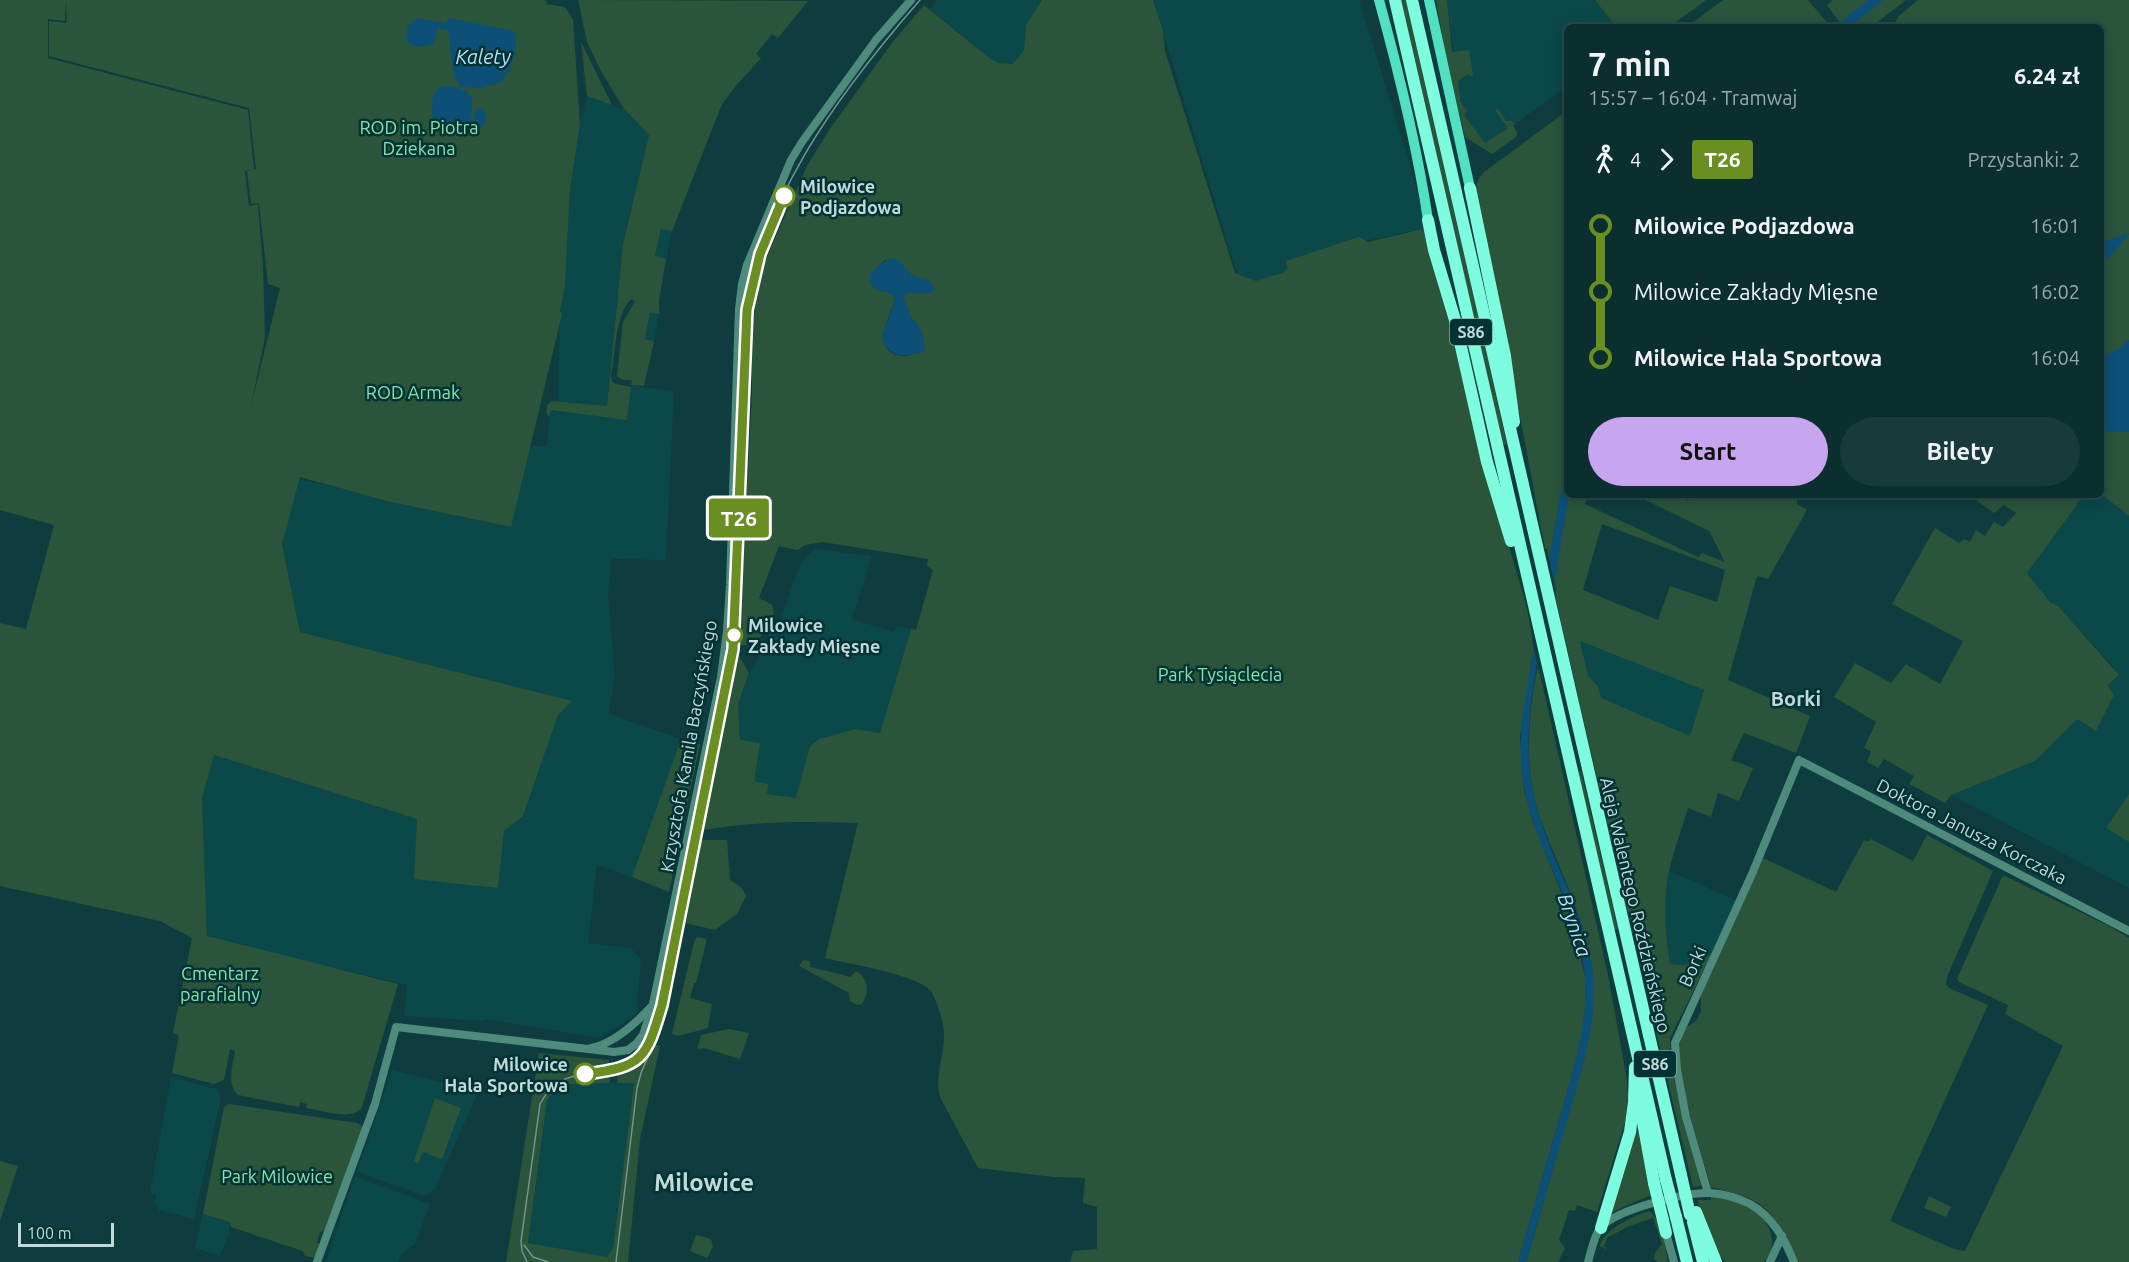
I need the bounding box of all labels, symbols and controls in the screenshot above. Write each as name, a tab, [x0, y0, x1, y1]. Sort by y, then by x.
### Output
water label: Kalety	[455, 45, 511, 68]
text: 7 min	[1588, 45, 1671, 82]
text: 6.24 zł	[2014, 63, 2080, 88]
text: 15:57 – 16:04 · Tramwaj	[1588, 86, 1797, 109]
park label: ROD im. Piotra Dziekana	[359, 117, 479, 158]
icon: walk	[1588, 143, 1621, 176]
icon: forward	[1650, 143, 1683, 176]
text: T26	[1704, 147, 1741, 171]
text: 4	[1630, 148, 1641, 171]
text: Przystanki: 2	[1968, 148, 2080, 171]
place label: Milowice Podjazdowa	[800, 176, 901, 217]
marker: Milowice Podjazdowa	[773, 185, 795, 207]
text: Milowice Podjazdowa	[1634, 213, 1855, 238]
text: 16:01	[2030, 214, 2080, 237]
text: Milowice Zakłady Mięsne	[1634, 279, 1878, 304]
text: 16:02	[2030, 280, 2080, 303]
road number: S86	[1450, 319, 1492, 345]
text: Milowice Hala Sportowa	[1634, 345, 1882, 370]
text: 16:04	[2030, 346, 2080, 369]
park label: ROD Armak	[366, 382, 460, 402]
button: Start	[1588, 417, 1828, 486]
button: Bilety	[1840, 417, 2080, 486]
line badge: T26	[704, 498, 774, 538]
text: T26	[721, 506, 757, 530]
place label: Milowice Zakłady Mięsne	[748, 615, 880, 657]
street label: Krzysztofa Kamila Baczyńskiego	[656, 619, 720, 873]
marker: Milowice Zakłady Mięsne	[725, 626, 743, 644]
park label: Park Tysiąclecia	[1158, 664, 1282, 684]
district label: Borki	[1771, 687, 1821, 710]
street label: Doktora Janusza Korczaka	[1874, 774, 2070, 888]
street label: Aleja Walentego Roździeńskiego	[1597, 775, 1675, 1035]
water label: Brynica	[1553, 890, 1597, 960]
street label: Borki	[1674, 943, 1710, 989]
park label: Cmentarz parafialny	[180, 963, 260, 1004]
road number: S86	[1634, 1051, 1676, 1077]
place label: Milowice Hala Sportowa	[444, 1054, 568, 1095]
marker: Milowice Hala Sportowa	[574, 1063, 596, 1085]
park label: Park Milowice	[221, 1166, 333, 1186]
district label: Milowice	[654, 1169, 754, 1196]
scale bar	[18, 1220, 114, 1248]
text: 100 m	[27, 1224, 72, 1242]

